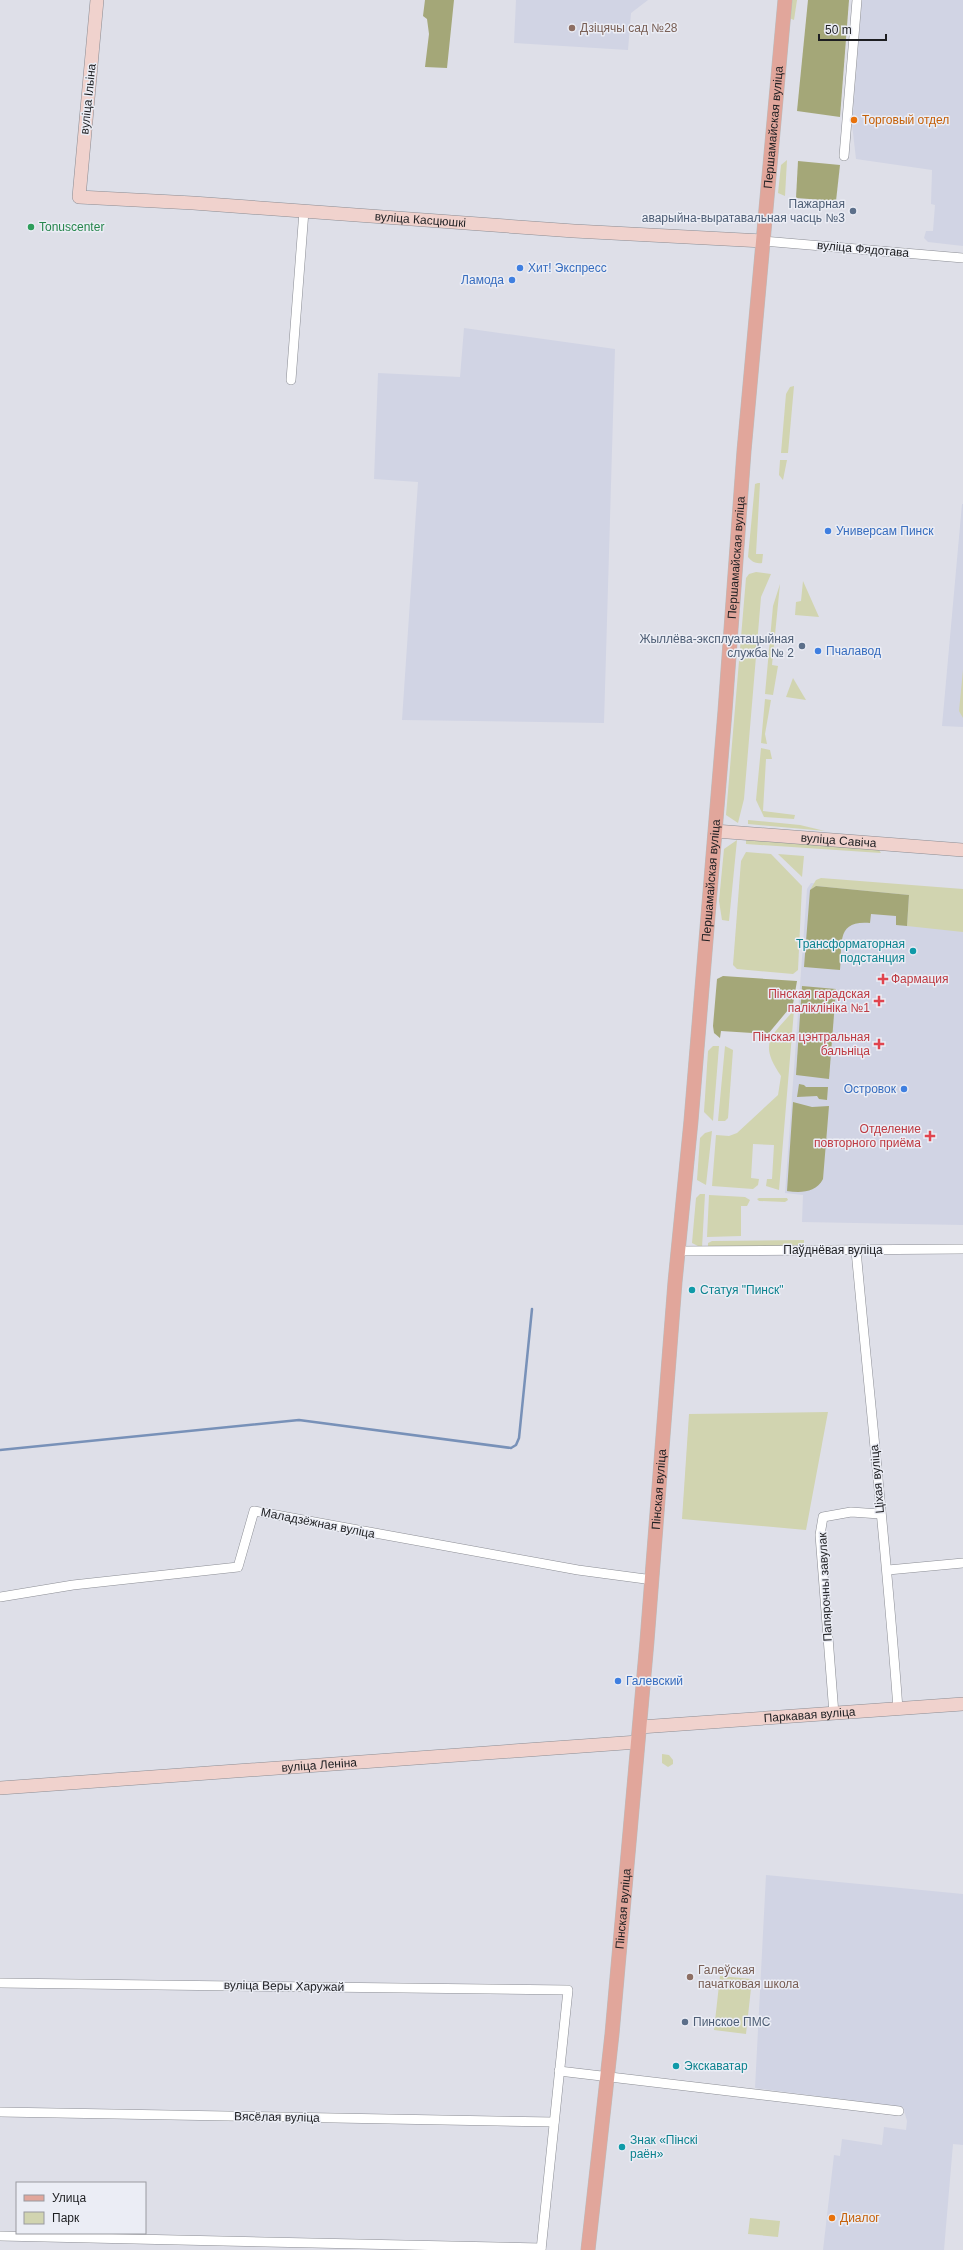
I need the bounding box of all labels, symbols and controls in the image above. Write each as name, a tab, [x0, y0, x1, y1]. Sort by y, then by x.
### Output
scale bar	[819, 16, 886, 42]
place label: Дзіцячы сад №28	[580, 21, 678, 35]
marker: Дзіцячы сад №28	[567, 23, 577, 33]
text: 50 m	[825, 23, 852, 37]
street label: вуліца Ільіна	[77, 63, 99, 135]
street label: Першамайская вуліца	[761, 65, 786, 189]
place label: Торговый отдел	[862, 113, 949, 127]
marker: Торговый отдел	[849, 115, 859, 125]
place label: Пажарная аварыйна-выратавальная часць №3	[642, 197, 845, 225]
marker: Пажарная аварыйна-выратавальная часць №3	[848, 206, 858, 216]
street label: вуліца Касцюшкі	[374, 209, 467, 230]
place label: Tonuscenter	[39, 220, 104, 234]
marker: Tonuscenter	[26, 222, 36, 232]
street label: вуліца Фядотава	[816, 238, 910, 260]
place label: Хит! Экспресс	[528, 261, 607, 275]
marker: Хит! Экспресс	[515, 263, 525, 273]
place label: Ламода	[461, 273, 504, 287]
marker: Ламода	[507, 275, 517, 285]
street label: Першамайская вуліца	[725, 495, 748, 620]
place label: Универсам Пинск	[836, 524, 934, 538]
marker: Универсам Пинск	[823, 526, 833, 536]
place label: Жыллёва-эксплуатацыйная служба № 2	[639, 632, 794, 660]
marker: Жыллёва-эксплуатацыйная служба № 2	[797, 641, 807, 651]
place label: Пчалавод	[826, 644, 881, 658]
marker: Пчалавод	[813, 646, 823, 656]
street label: Першамайская вуліца	[699, 818, 723, 943]
street label: вуліца Савіча	[800, 831, 877, 850]
place label: Трансформаторная подстанция	[796, 937, 905, 965]
marker: Трансформаторная подстанция	[908, 946, 918, 956]
place label: Фармация	[891, 972, 948, 986]
marker: Фармация	[878, 974, 888, 984]
place label: Пінская гарадская паліклініка №1	[768, 987, 870, 1015]
marker: Пінская гарадская паліклініка №1	[873, 995, 885, 1007]
place label: Пінская цэнтральная бальніца	[753, 1030, 870, 1058]
marker: Пінская цэнтральная бальніца	[873, 1038, 885, 1050]
place label: Островок	[844, 1082, 897, 1096]
marker: Островок	[899, 1084, 909, 1094]
place label: Отделение повторного приёма	[814, 1122, 921, 1150]
marker: Отделение повторного приёма	[924, 1130, 936, 1142]
street label: Паўднёвая вуліца	[783, 1243, 883, 1257]
place label: Статуя "Пинск"	[700, 1283, 784, 1297]
marker: Статуя "Пинск"	[687, 1285, 697, 1295]
street label: Ціхая вуліца	[867, 1444, 887, 1514]
street label: Пінская вуліца	[649, 1448, 669, 1530]
street label: Маладзёжная вуліца	[260, 1505, 377, 1541]
street label: Папярочны завулак	[815, 1531, 835, 1642]
place label: Галевский	[626, 1674, 683, 1688]
marker: Галевский	[613, 1676, 623, 1686]
street label: Паркавая вуліца	[763, 1705, 856, 1725]
street label: вуліца Леніна	[281, 1755, 358, 1775]
street label: Пінская вуліца	[613, 1867, 634, 1950]
place label: Галеўская пачатковая школа	[698, 1963, 799, 1991]
marker: Галеўская пачатковая школа	[685, 1972, 695, 1982]
street label: вуліца Веры Харужай	[224, 1978, 344, 1994]
place label: Пинское ПМС	[693, 2015, 771, 2029]
marker: Пинское ПМС	[680, 2017, 690, 2027]
place label: Экскаватар	[684, 2059, 748, 2073]
marker: Экскаватар	[671, 2061, 681, 2071]
street label: Вясёлая вуліца	[234, 2109, 320, 2125]
place label: Знак «Пінскі раён»	[630, 2133, 698, 2161]
marker: Знак «Пінскі раён»	[617, 2142, 627, 2152]
legend	[16, 2182, 146, 2234]
text: Улица	[52, 2191, 86, 2205]
text: Парк	[52, 2211, 80, 2225]
place label: Диалог	[840, 2211, 880, 2225]
marker: Диалог	[827, 2213, 837, 2223]

